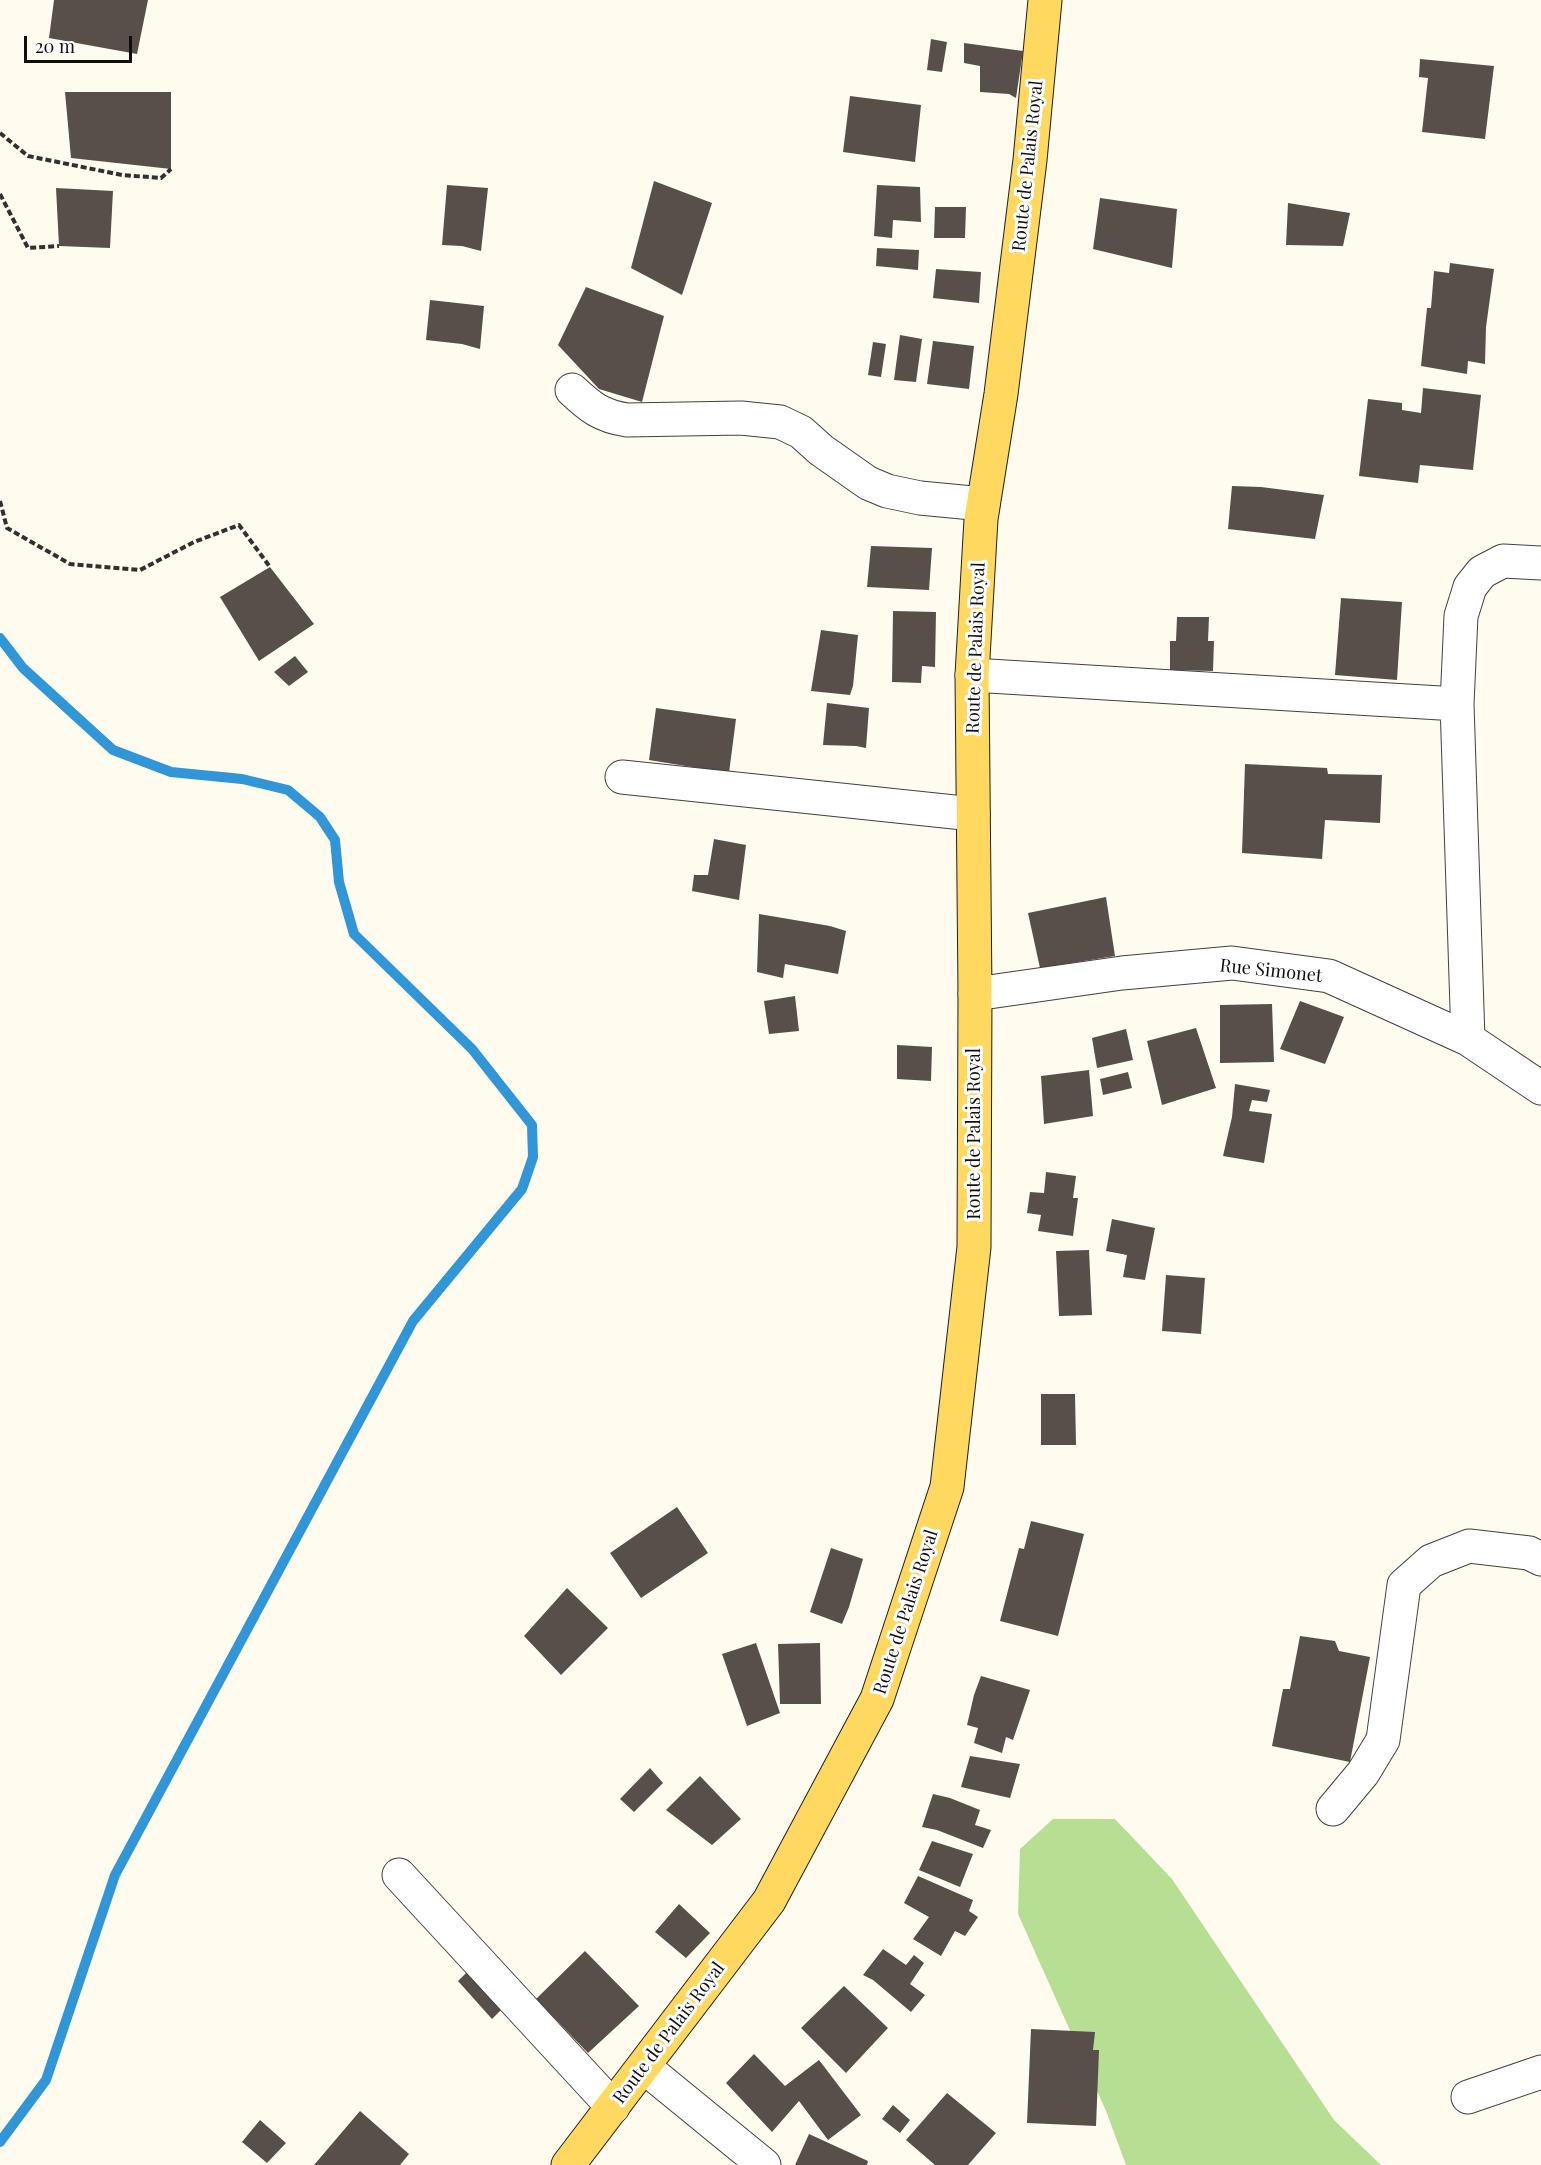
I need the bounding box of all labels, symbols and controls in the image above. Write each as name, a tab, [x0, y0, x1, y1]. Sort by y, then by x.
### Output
scale bar	[27, 24, 135, 62]
text: 20 m	[35, 34, 75, 58]
street label: Route de Palais Royal	[1008, 79, 1048, 253]
street label: Route de Palais Royal	[962, 562, 990, 734]
street label: Rue Simonet	[1219, 955, 1323, 987]
street label: Route de Palais Royal	[963, 1048, 985, 1220]
street label: Route de Palais Royal	[869, 1527, 943, 1697]
street label: Route de Palais Royal	[609, 1958, 729, 2108]

